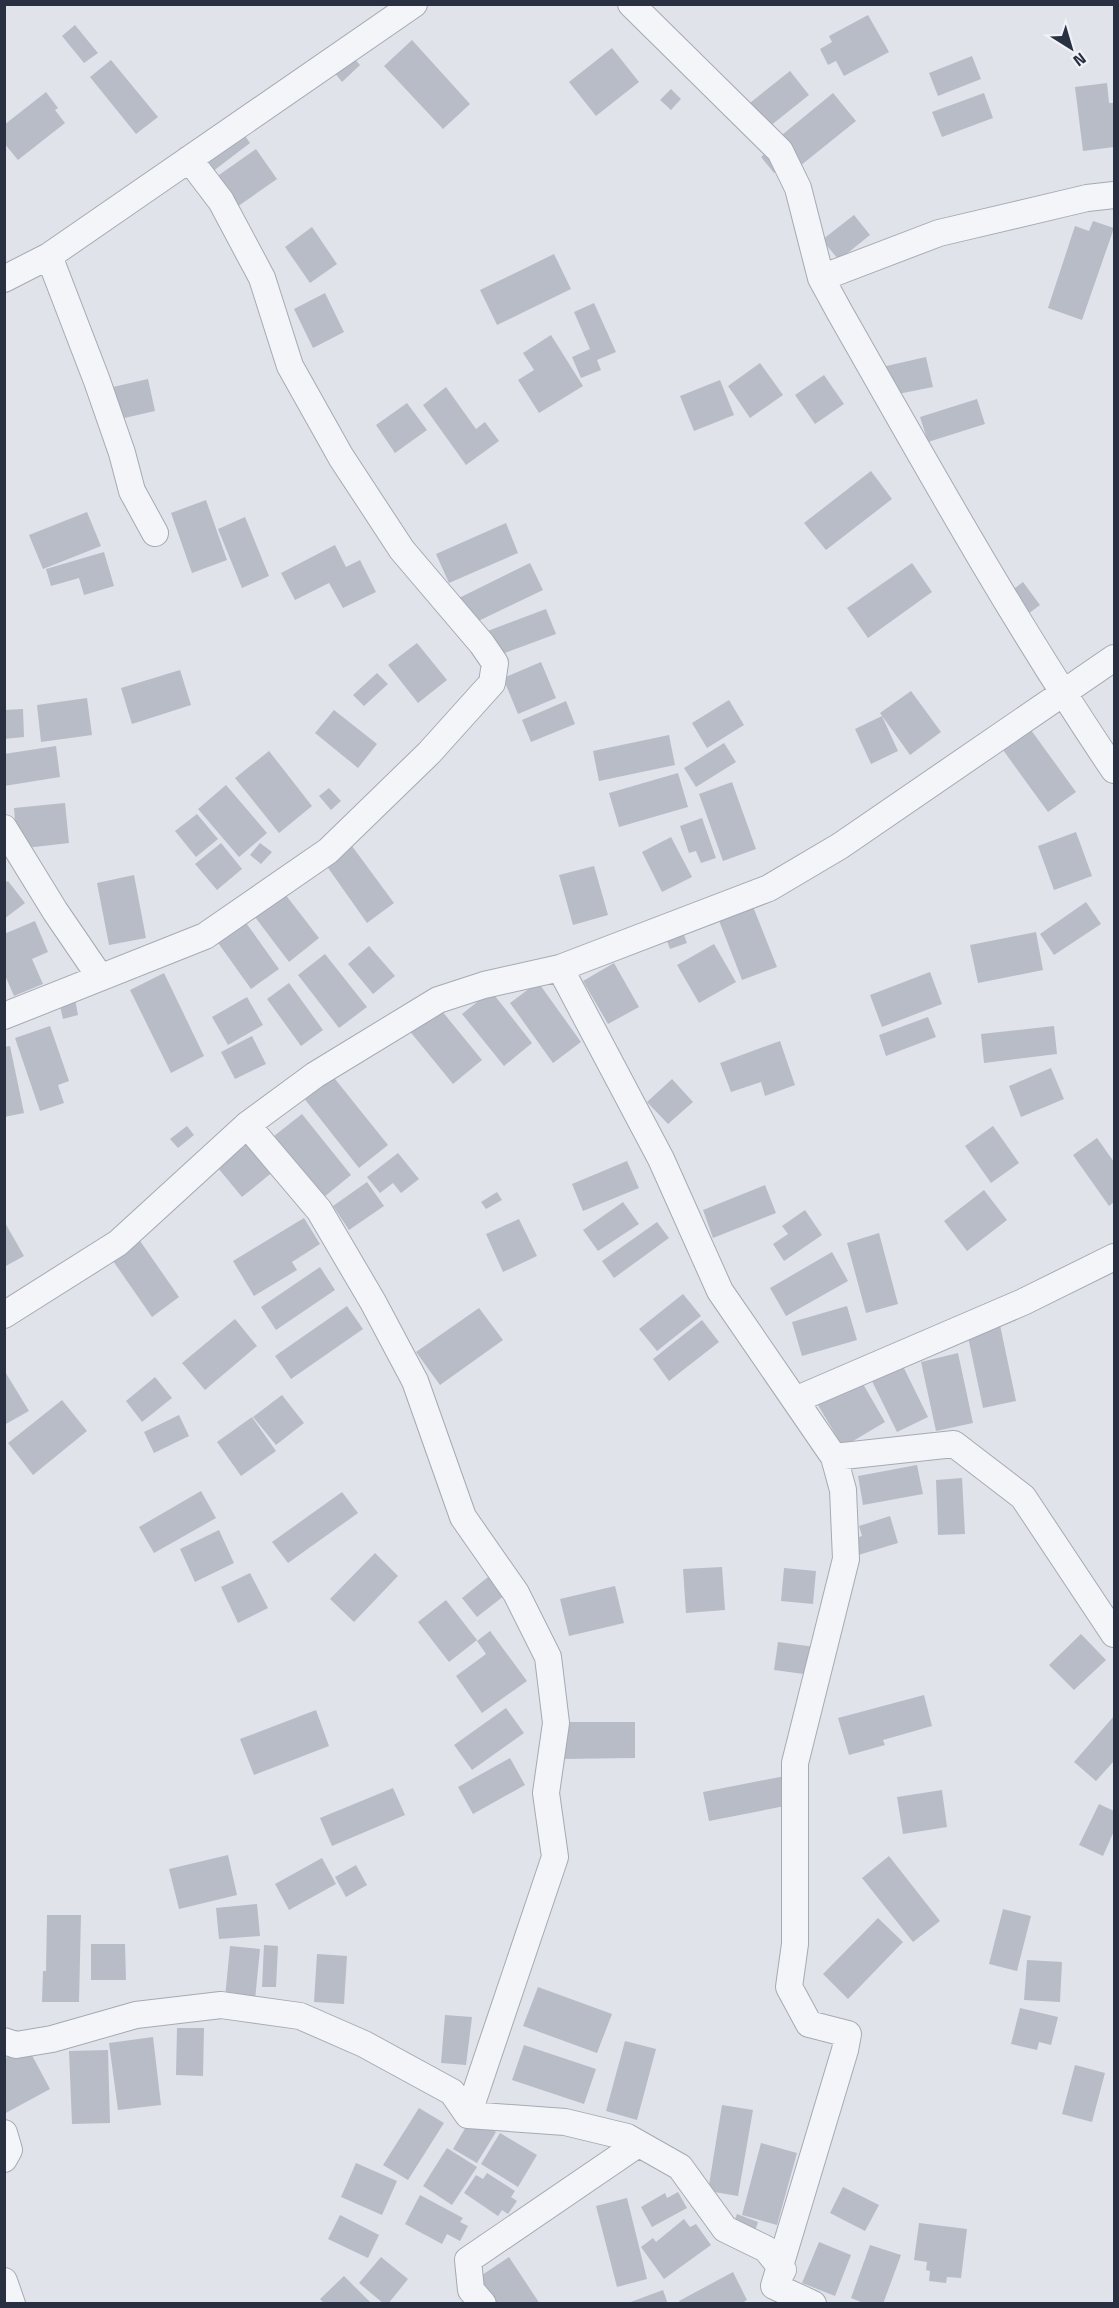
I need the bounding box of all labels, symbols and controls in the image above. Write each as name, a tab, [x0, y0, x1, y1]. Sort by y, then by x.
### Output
north arrow	[1041, 18, 1101, 78]
text: N	[1068, 47, 1092, 73]

